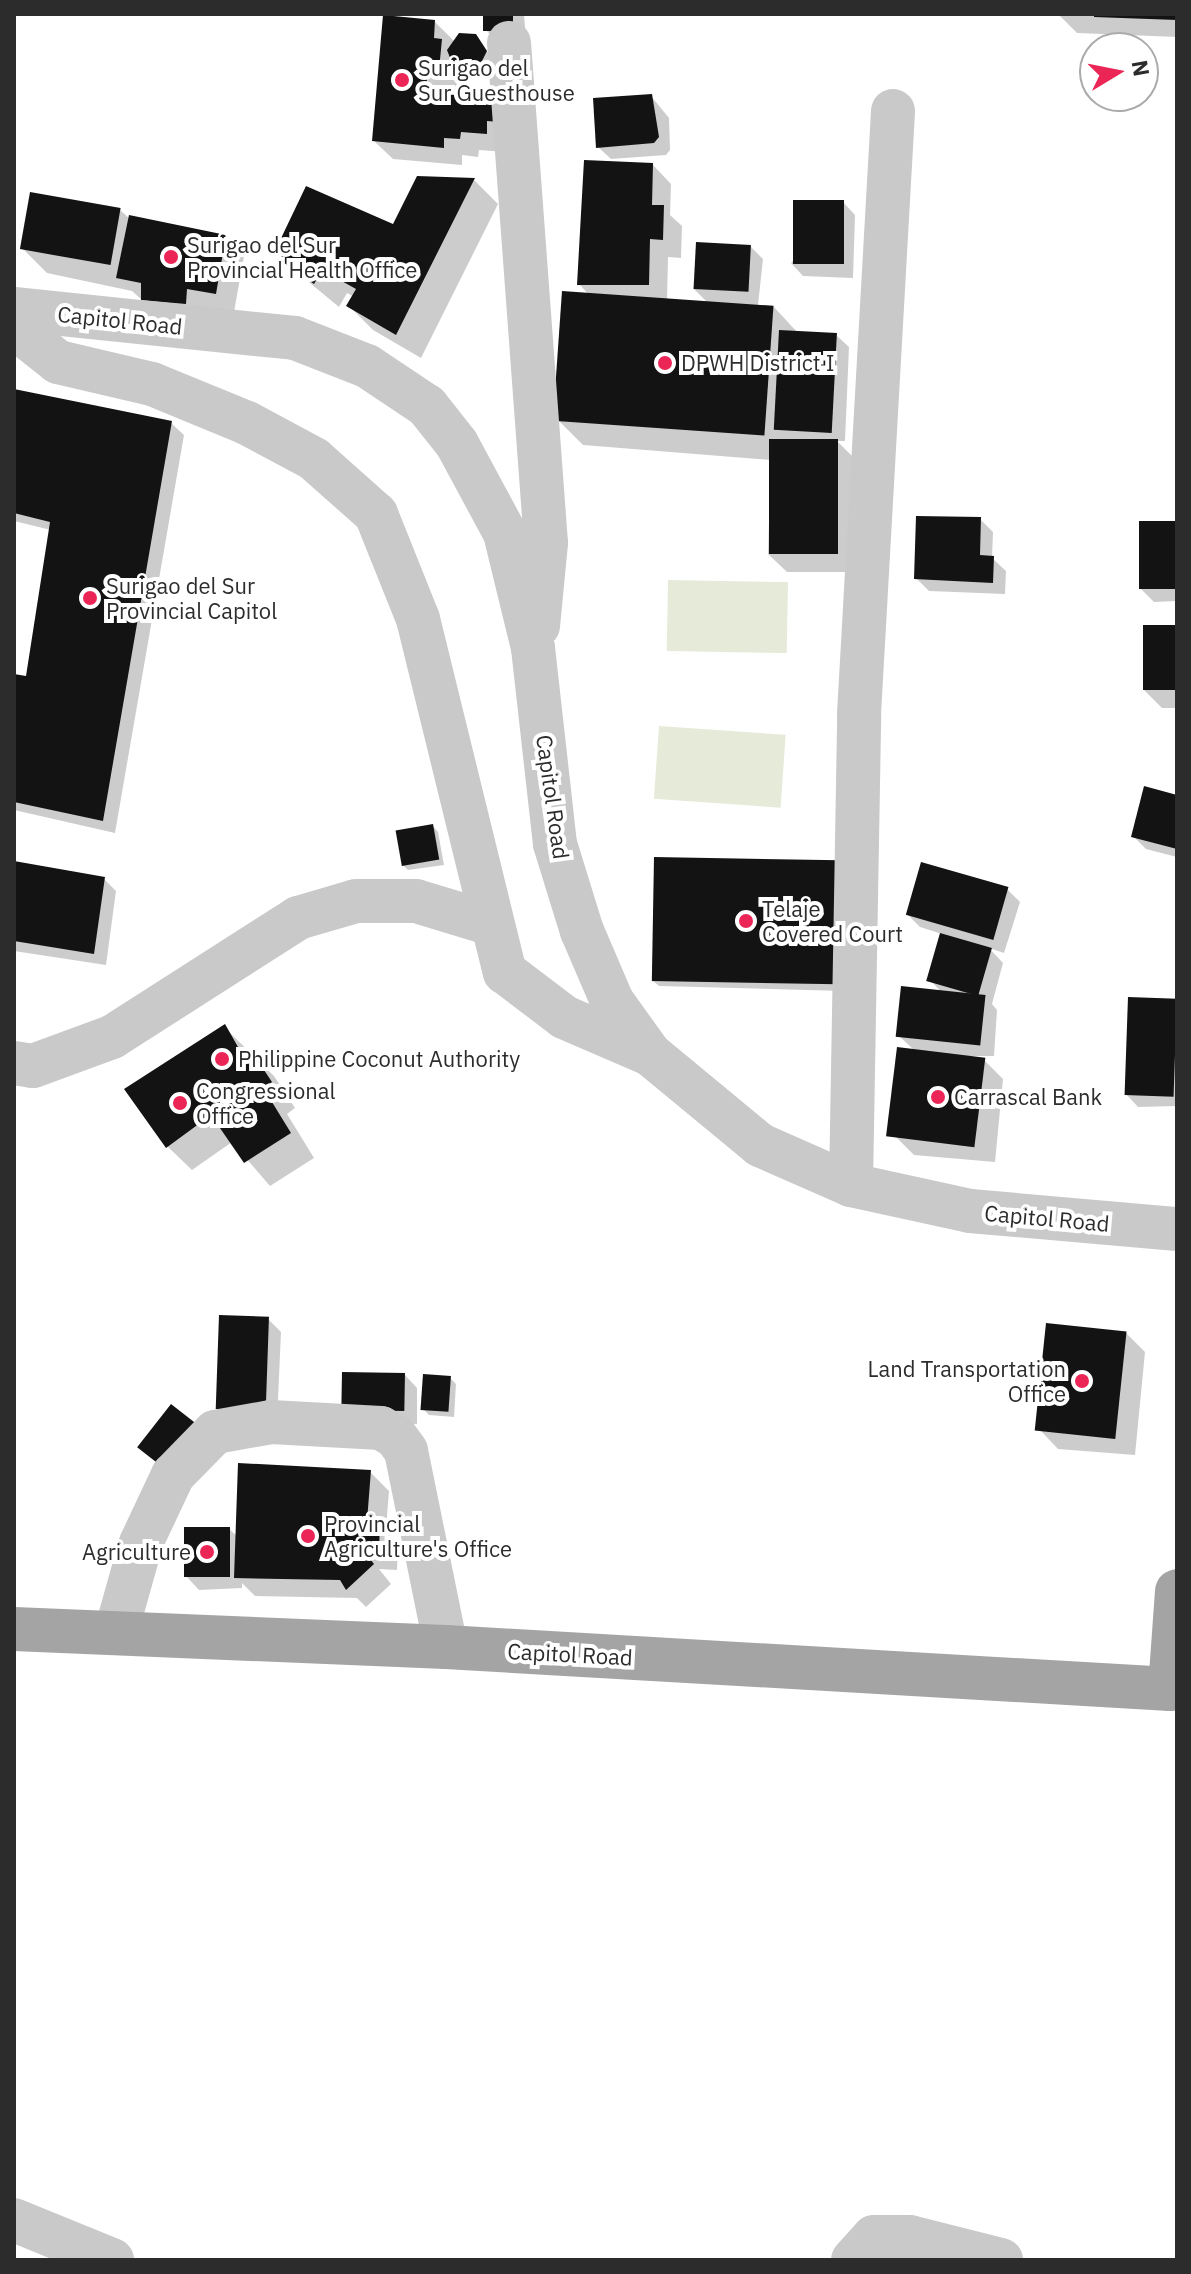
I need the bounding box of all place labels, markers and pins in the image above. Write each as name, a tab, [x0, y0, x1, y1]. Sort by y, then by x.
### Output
place label: Surigao del Sur Guesthouse	[418, 54, 575, 106]
marker: Surigao del Sur Guesthouse	[393, 71, 411, 89]
place label: Surigao del Sur Provincial Health Office	[187, 231, 417, 282]
marker: Surigao del Sur Provincial Health Office	[162, 248, 180, 266]
place label: DPWH District I	[681, 350, 834, 376]
marker: DPWH District I	[656, 354, 674, 372]
place label: Surigao del Sur Provincial Capitol	[106, 572, 277, 624]
marker: Surigao del Sur Provincial Capitol	[81, 589, 99, 607]
place label: Telaje Covered Court	[762, 895, 903, 946]
marker: Telaje Covered Court	[737, 912, 755, 930]
place label: Philippine Coconut Authority	[238, 1046, 520, 1072]
marker: Philippine Coconut Authority	[213, 1050, 231, 1068]
place label: Congressional Office	[196, 1077, 335, 1128]
place label: Carrascal Bank	[954, 1084, 1102, 1110]
marker: Carrascal Bank	[929, 1088, 947, 1106]
marker: Congressional Office	[171, 1094, 189, 1112]
place label: Land Transportation Office	[868, 1355, 1066, 1406]
marker: Land Transportation Office	[1073, 1372, 1091, 1390]
place label: Provincial Agriculture's Office	[324, 1510, 512, 1562]
marker: Provincial Agriculture's Office	[299, 1527, 317, 1545]
place label: Agriculture	[82, 1539, 191, 1565]
marker: Agriculture	[198, 1543, 216, 1561]

